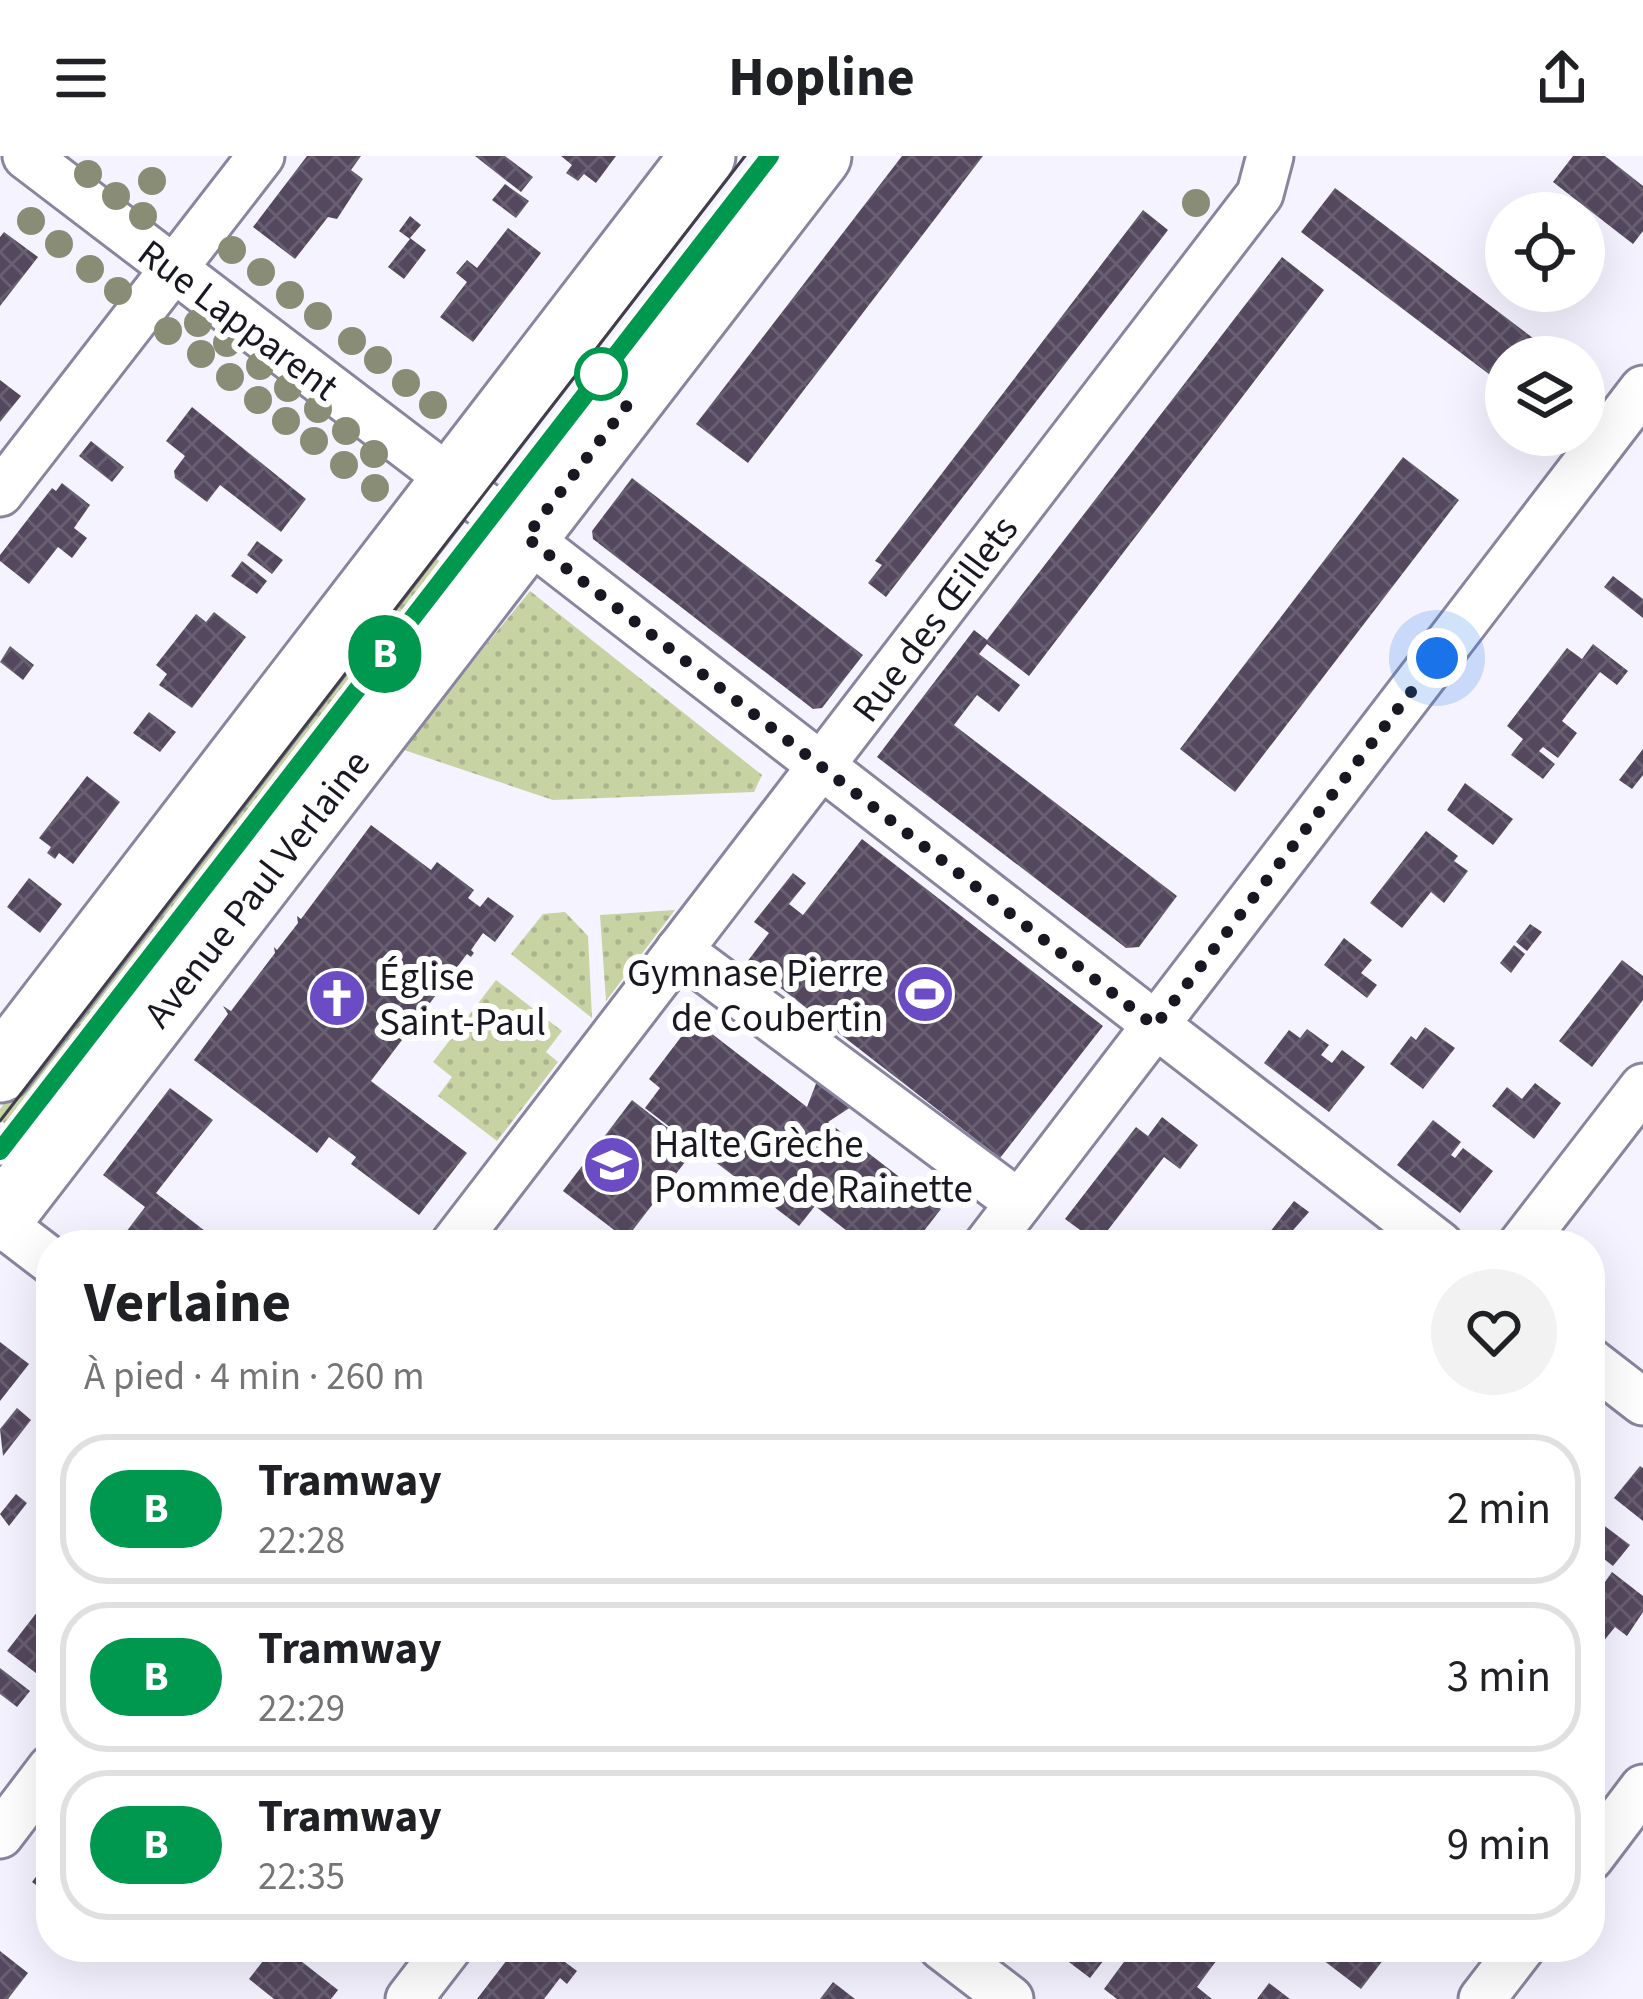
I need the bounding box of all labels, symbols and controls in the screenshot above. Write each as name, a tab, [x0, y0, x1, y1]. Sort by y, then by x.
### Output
text: Hopline	[728, 40, 915, 117]
icon: menu	[48, 45, 114, 111]
icon: share	[1529, 45, 1595, 111]
map controls	[1485, 192, 1605, 456]
button: locate	[1485, 192, 1605, 312]
street label: Rue Lapparent	[126, 226, 350, 415]
button: layers	[1485, 336, 1605, 456]
unlabelled marker	[576, 349, 626, 399]
street label: Rue des Œillets	[839, 504, 1032, 734]
line badge: B	[346, 615, 424, 693]
text: B	[372, 624, 398, 684]
your location	[1407, 628, 1467, 688]
street label: Avenue Paul Verlaine	[131, 738, 384, 1040]
place label: Gymnase Pierre de Coubertin	[627, 946, 883, 1047]
place label: Église Saint-Paul	[379, 950, 546, 1051]
sports icon: Gymnase Pierre de Coubertin	[894, 963, 956, 1025]
church icon: Église Saint-Paul	[306, 967, 368, 1029]
place label: Halte Grèche Pomme de Rainette	[654, 1117, 973, 1218]
school or university icon: Halte Grèche Pomme de Rainette	[581, 1134, 643, 1196]
text: Verlaine	[84, 1263, 291, 1344]
button: heart	[1431, 1269, 1557, 1395]
text: À pied · 4 min · 260 m	[84, 1349, 425, 1405]
text: Tramway	[258, 1449, 442, 1513]
text: 2 min	[1447, 1477, 1551, 1541]
text: B	[143, 1479, 169, 1539]
text: 22:28	[258, 1513, 345, 1569]
text: Tramway	[258, 1617, 442, 1681]
text: 3 min	[1447, 1645, 1551, 1709]
text: B	[143, 1647, 169, 1707]
text: 22:29	[258, 1681, 345, 1737]
text: Tramway	[258, 1785, 442, 1849]
text: 9 min	[1447, 1813, 1551, 1877]
text: B	[143, 1815, 169, 1875]
text: 22:35	[258, 1849, 345, 1905]

